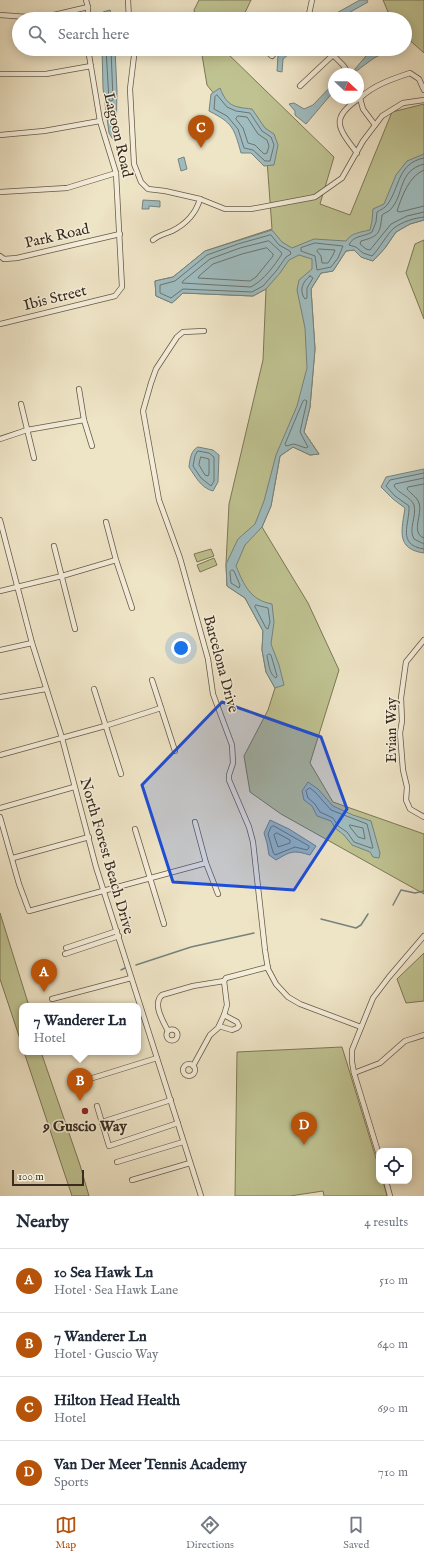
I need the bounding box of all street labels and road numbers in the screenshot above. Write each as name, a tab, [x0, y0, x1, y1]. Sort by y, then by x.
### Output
street label: Lagoon Road	[99, 91, 137, 180]
street label: Park Road	[23, 219, 92, 253]
street label: Ibis Street	[22, 281, 88, 315]
street label: Barcelona Drive	[199, 613, 243, 715]
street label: Evian Way	[382, 696, 401, 763]
street label: North Forest Beach Drive	[76, 776, 138, 937]

